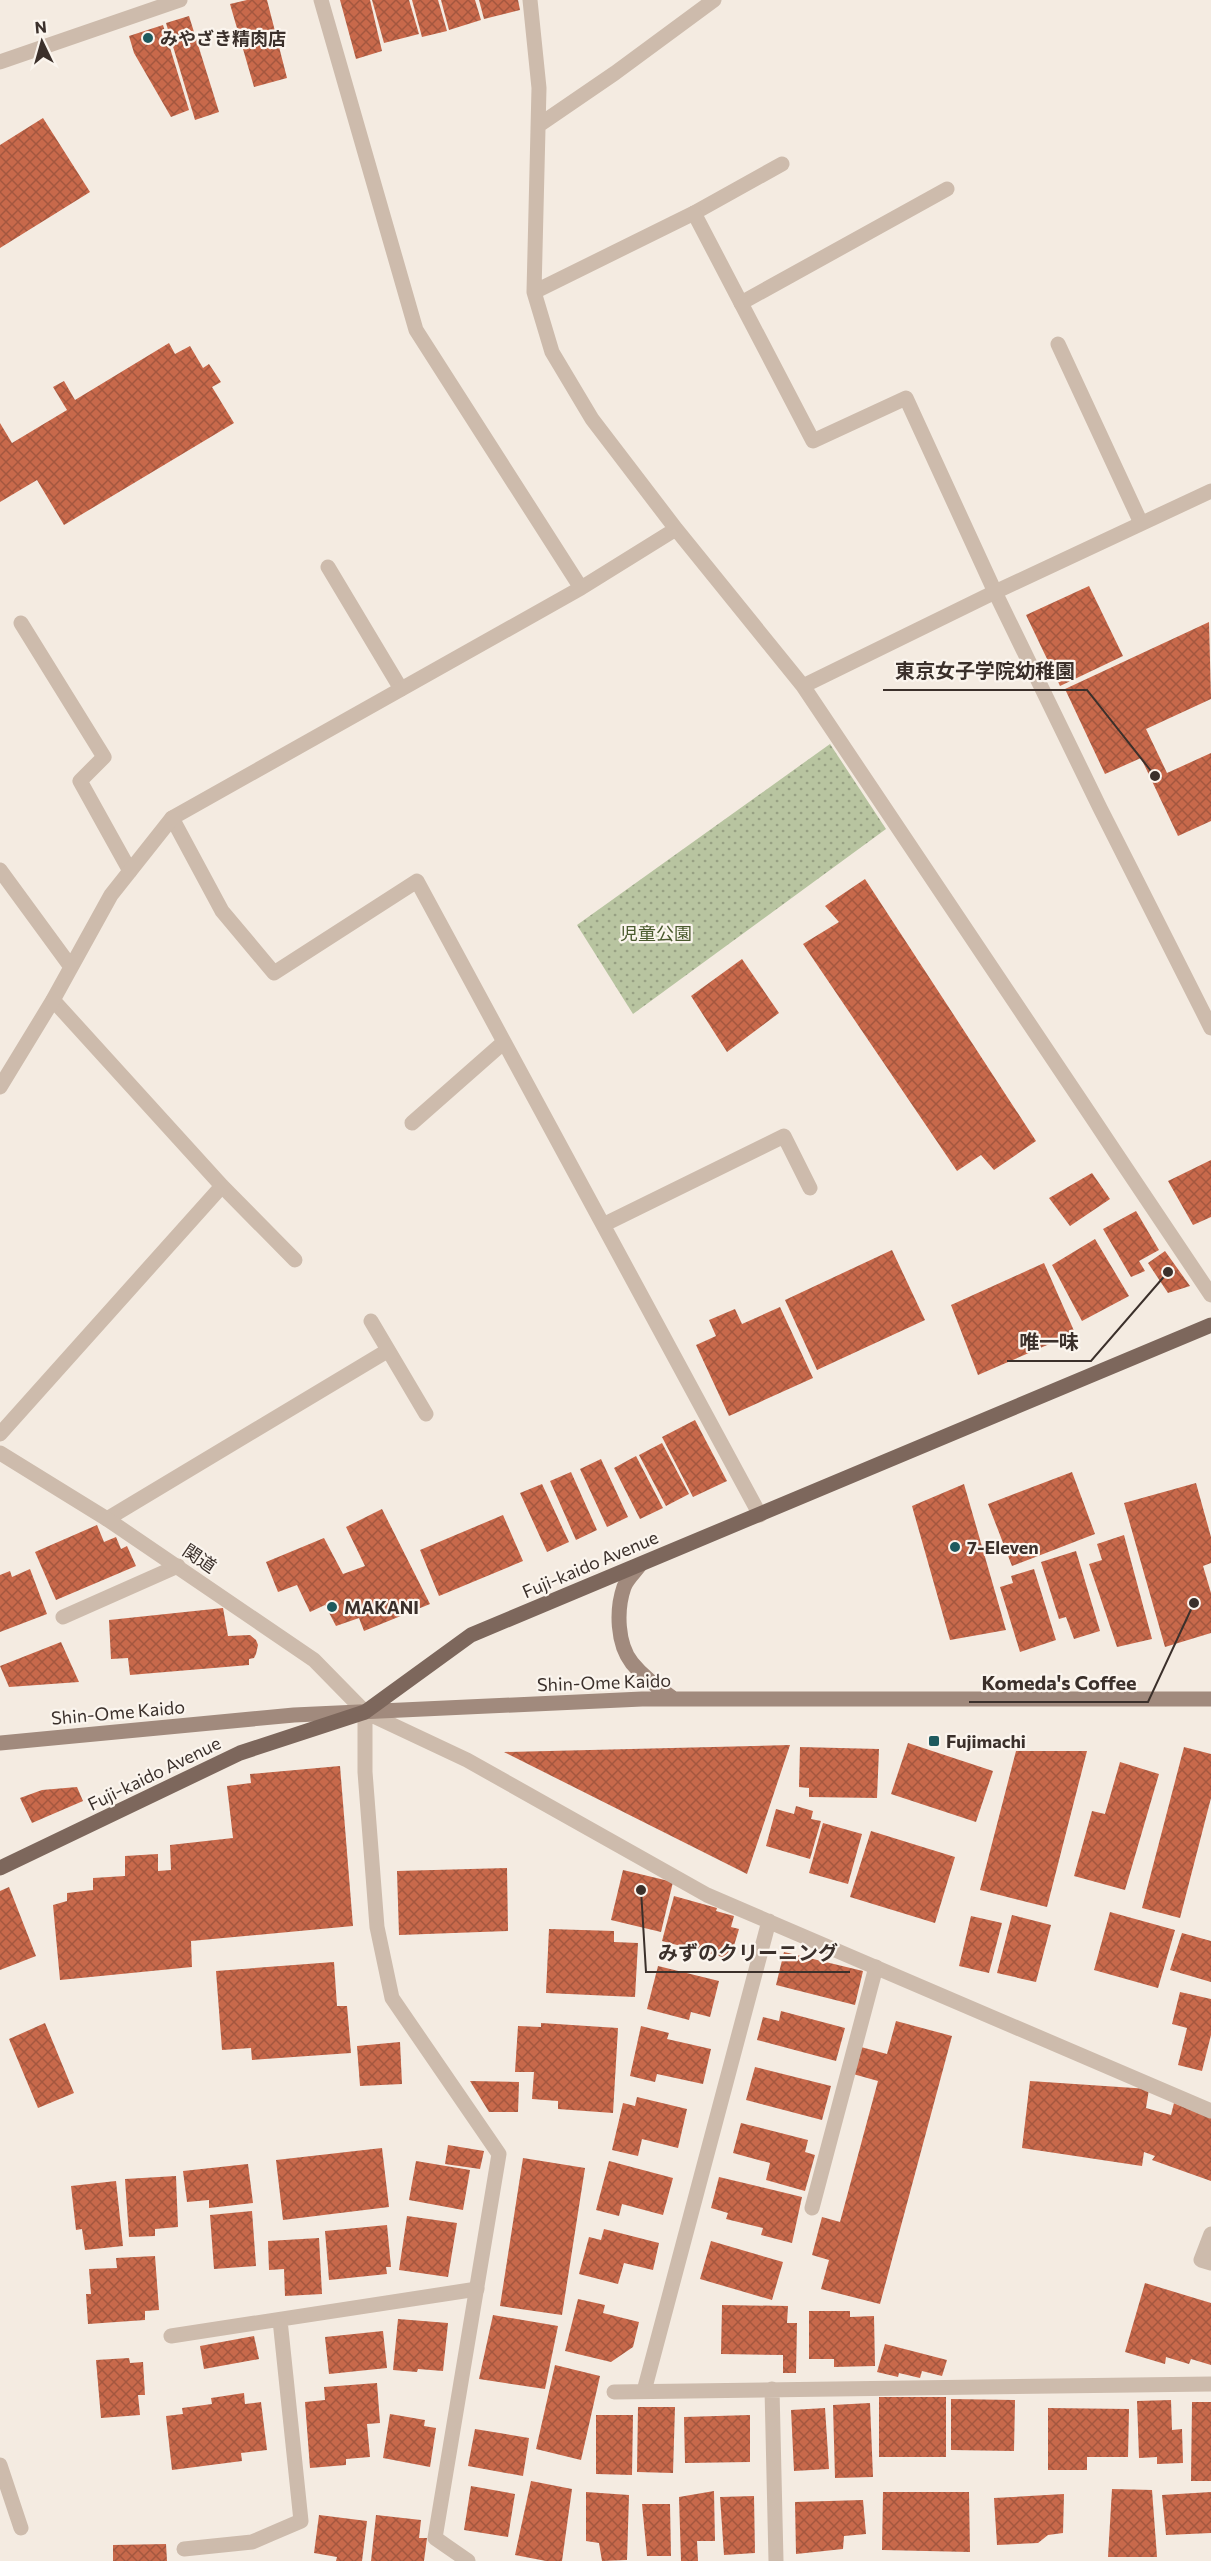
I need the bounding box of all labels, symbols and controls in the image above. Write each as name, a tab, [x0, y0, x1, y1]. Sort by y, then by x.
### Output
north arrow	[12, 12, 72, 72]
text: N	[34, 17, 47, 37]
place label: みやざき精肉店	[160, 27, 286, 49]
marker: みやざき精肉店	[141, 31, 155, 45]
callout: 東京女子学院幼稚園	[883, 652, 1087, 690]
text: 東京女子学院幼稚園	[895, 658, 1075, 682]
park label: 児童公園	[620, 922, 692, 944]
callout: 唯一味	[1007, 1323, 1091, 1361]
text: 唯一味	[1019, 1329, 1079, 1353]
street label: Fuji-kaido Avenue	[519, 1525, 661, 1603]
place label: 7-Eleven	[967, 1536, 1039, 1558]
street label: 関道	[179, 1539, 221, 1577]
marker: 7-Eleven	[948, 1540, 962, 1554]
place label: MAKANI	[344, 1596, 419, 1618]
marker: MAKANI	[325, 1600, 339, 1614]
callout: Komeda's Coffee	[969, 1664, 1148, 1702]
street label: Shin-Ome Kaido	[537, 1669, 671, 1695]
text: Komeda's Coffee	[981, 1670, 1137, 1694]
street label: Shin-Ome Kaido	[50, 1695, 186, 1729]
place label: Fujimachi	[946, 1730, 1026, 1752]
street label: Fuji-kaido Avenue	[84, 1731, 224, 1815]
marker: Fujimachi	[927, 1734, 941, 1748]
callout: みずのクリーニング	[646, 1934, 850, 1972]
text: みずのクリーニング	[658, 1940, 838, 1964]

